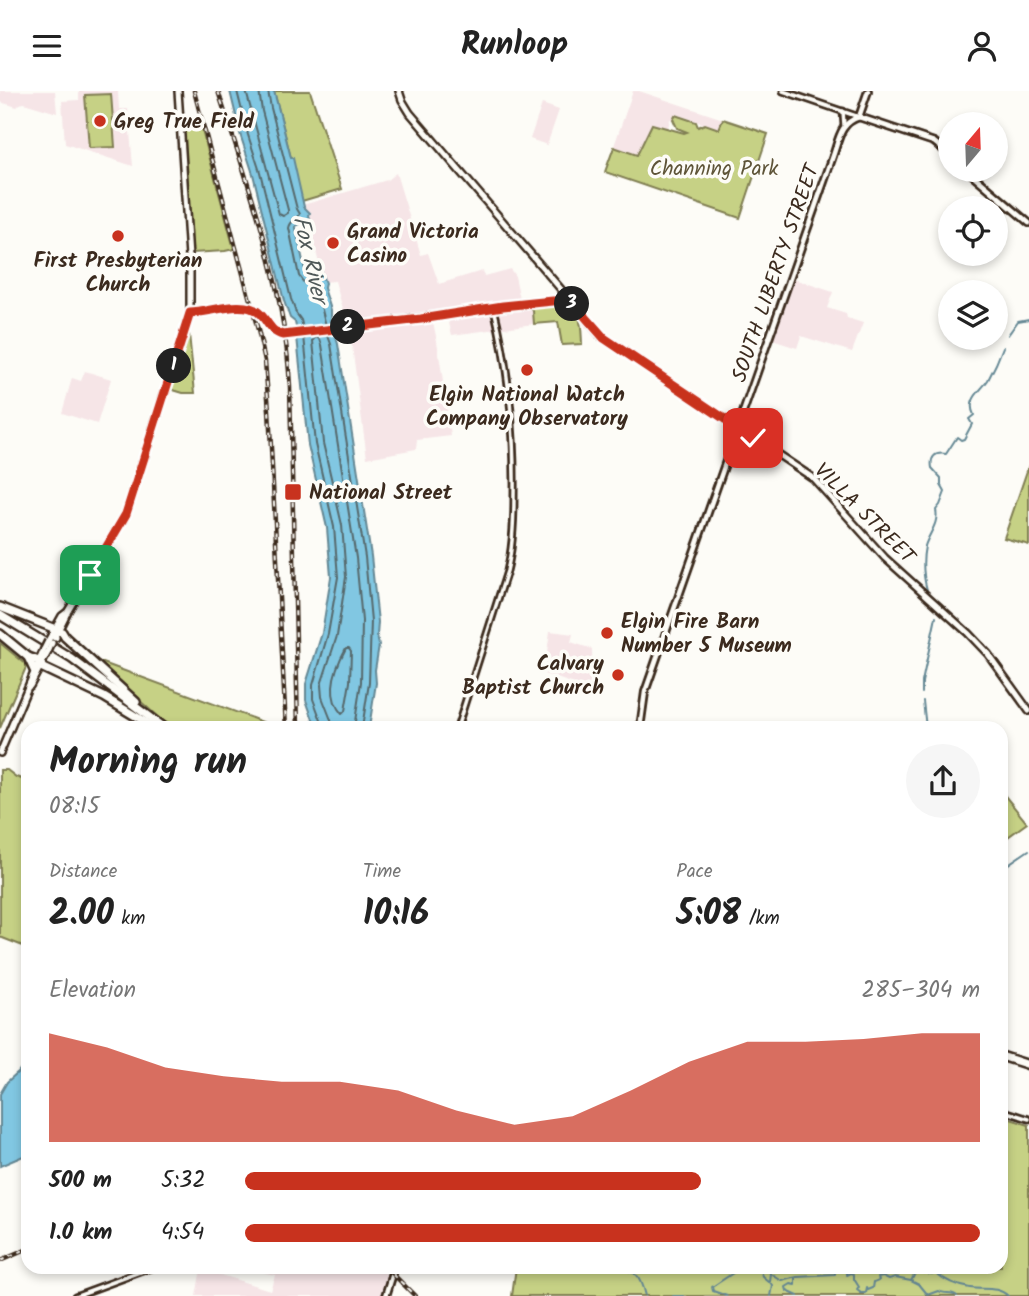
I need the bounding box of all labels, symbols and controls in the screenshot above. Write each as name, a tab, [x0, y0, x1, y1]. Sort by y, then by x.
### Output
text: Runloop	[461, 20, 568, 71]
icon: menu	[28, 27, 66, 65]
icon: person	[963, 27, 1001, 65]
place label: Greg True Field	[114, 106, 255, 139]
north arrow	[938, 112, 1008, 182]
map controls	[938, 112, 1008, 350]
marker: Greg True Field	[92, 113, 108, 129]
park label: Channing Park	[650, 153, 779, 186]
street label: SOUTH LIBERTY STREET	[724, 158, 830, 387]
button: locate	[938, 196, 1008, 266]
water label: Fox River	[282, 212, 337, 311]
place label: Grand Victoria Casino	[347, 216, 479, 273]
marker: First Presbyterian Church	[110, 228, 126, 244]
marker: Grand Victoria Casino	[325, 235, 341, 251]
place label: First Presbyterian Church	[34, 245, 202, 302]
button: layers	[938, 280, 1008, 350]
pin: 3	[554, 287, 590, 321]
text: 3	[566, 288, 577, 318]
pin: 2	[330, 309, 366, 345]
text: 2	[342, 311, 353, 341]
pin: 1	[156, 349, 192, 383]
text: 1	[171, 350, 176, 380]
marker: Elgin National Watch Company Observatory	[519, 362, 535, 378]
place label: Elgin National Watch Company Observatory	[426, 379, 628, 436]
pin	[723, 408, 783, 468]
icon: check	[734, 419, 772, 457]
street label: VILLA STREET	[806, 456, 924, 574]
place label: National Street	[309, 477, 453, 510]
marker: National Street	[283, 482, 303, 502]
pin	[60, 545, 120, 605]
icon: arrive	[71, 556, 109, 594]
place label: Elgin Fire Barn Number 5 Museum	[621, 606, 792, 663]
marker: Elgin Fire Barn Number 5 Museum	[599, 625, 615, 641]
place label: Calvary Baptist Church	[462, 648, 604, 705]
marker: Calvary Baptist Church	[610, 667, 626, 683]
text: Morning run	[49, 733, 247, 793]
button: share	[906, 744, 980, 818]
text: 08:15	[49, 789, 100, 825]
text: Distance	[49, 857, 117, 887]
text: Time	[363, 857, 401, 887]
text: Pace	[676, 857, 713, 887]
text: 2.00	[49, 887, 114, 943]
text: 10:16	[363, 887, 429, 943]
text: 5:08	[676, 887, 741, 943]
text: km	[114, 904, 145, 934]
text: /km	[741, 904, 780, 934]
text: Elevation	[49, 973, 136, 1009]
text: 285–304 m	[862, 973, 980, 1009]
text: 500 m	[49, 1163, 112, 1199]
text: 5:32	[161, 1163, 206, 1199]
text: 1.0 km	[49, 1215, 112, 1251]
text: 4:54	[161, 1215, 204, 1251]

